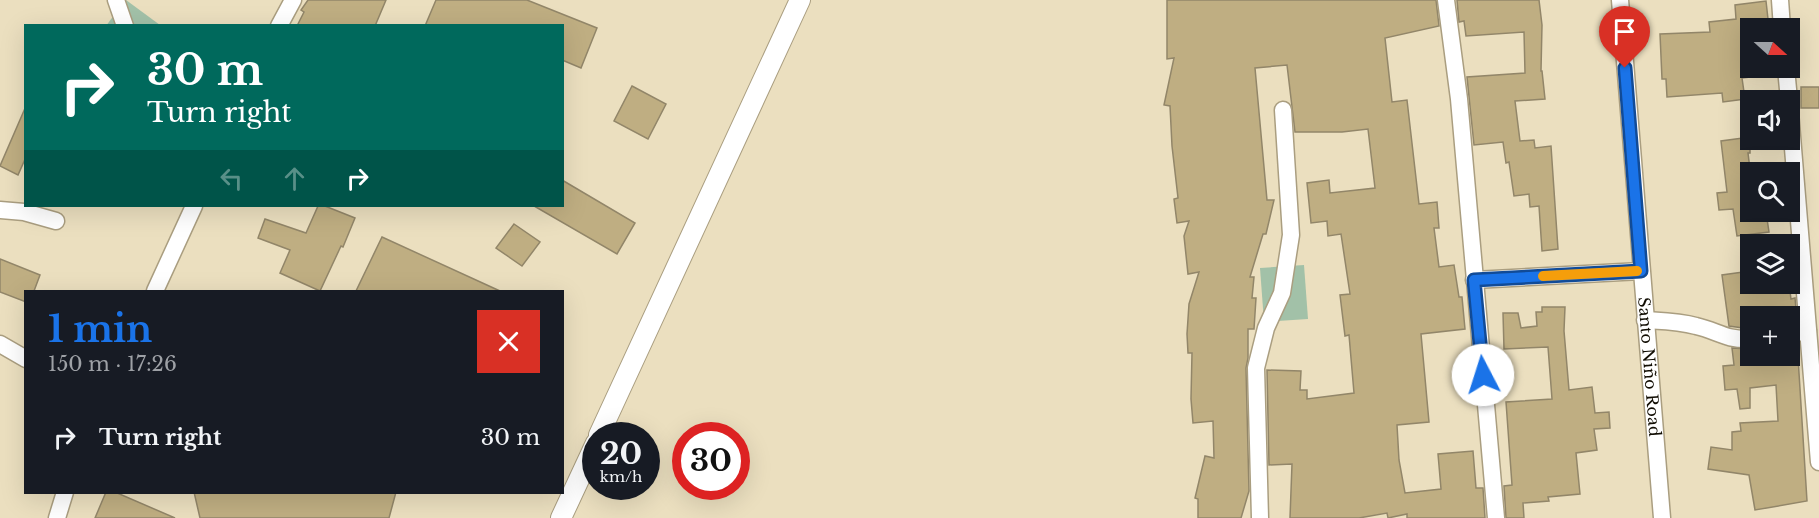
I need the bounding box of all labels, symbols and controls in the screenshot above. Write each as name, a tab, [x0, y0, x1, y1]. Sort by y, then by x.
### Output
pin	[1599, 6, 1650, 68]
icon: arrive	[1608, 15, 1641, 48]
north arrow	[1740, 18, 1800, 78]
map controls	[1740, 18, 1800, 366]
text: 30 m	[147, 44, 263, 96]
icon: right	[48, 48, 126, 126]
button: sound	[1740, 90, 1800, 150]
text: Turn right	[147, 96, 291, 129]
icon: left	[215, 162, 248, 195]
icon: ahead	[278, 162, 311, 195]
icon: right	[341, 162, 374, 195]
button: search	[1740, 162, 1800, 222]
button: layers	[1740, 234, 1800, 294]
street label: Santo Niño Road	[1634, 296, 1665, 437]
button: +	[1740, 306, 1800, 366]
text: 1 min	[48, 307, 152, 352]
button: close	[477, 310, 540, 373]
position arrow	[1451, 343, 1515, 407]
text: 150 m · 17:26	[48, 352, 177, 376]
icon: right	[48, 421, 81, 454]
speed limit sign: 30	[672, 422, 750, 500]
text: Turn right	[99, 424, 221, 451]
text: 30 m	[481, 424, 540, 451]
text: 20	[600, 435, 642, 472]
text: km/h	[600, 467, 642, 486]

